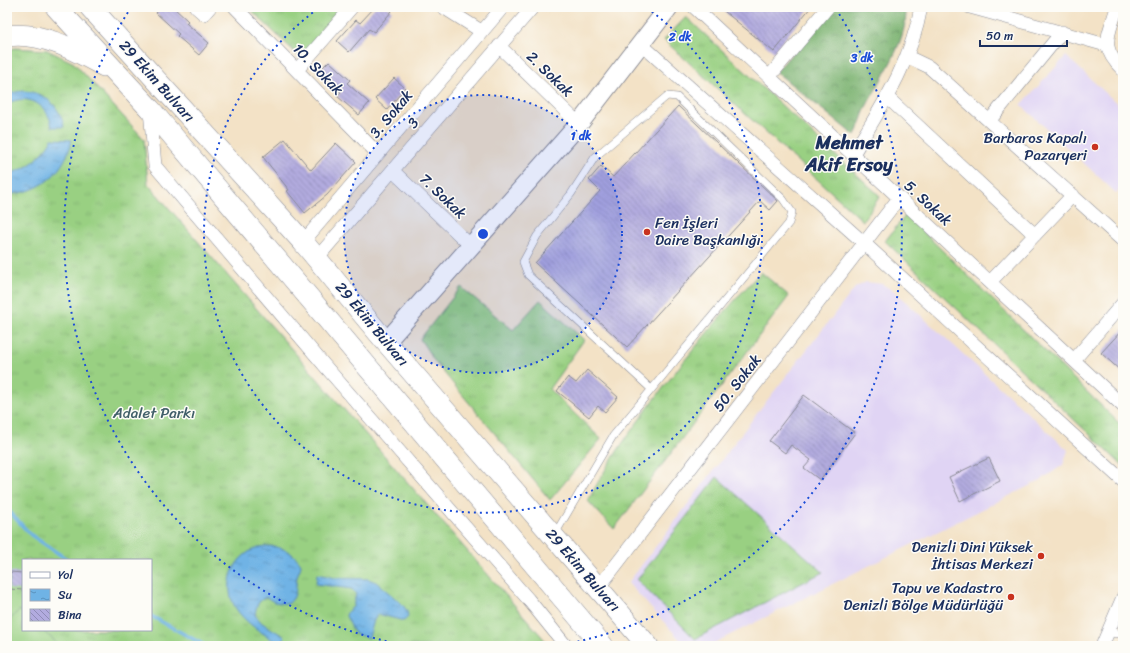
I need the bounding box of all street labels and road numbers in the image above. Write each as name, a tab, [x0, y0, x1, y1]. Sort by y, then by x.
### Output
street label: 29 Ekim Bulvarı	[112, 34, 202, 128]
street label: 10. Sokak	[286, 37, 350, 101]
street label: 2. Sokak	[520, 45, 580, 103]
street label: 3. Sokak	[366, 86, 416, 142]
street label: 3	[403, 114, 423, 132]
street label: 7. Sokak	[413, 167, 473, 225]
street label: 5. Sokak	[898, 174, 958, 232]
street label: 29 Ekim Bulvarı	[329, 276, 415, 372]
street label: 50. Sokak	[706, 348, 768, 418]
street label: 29 Ekim Bulvarı	[539, 522, 627, 618]

